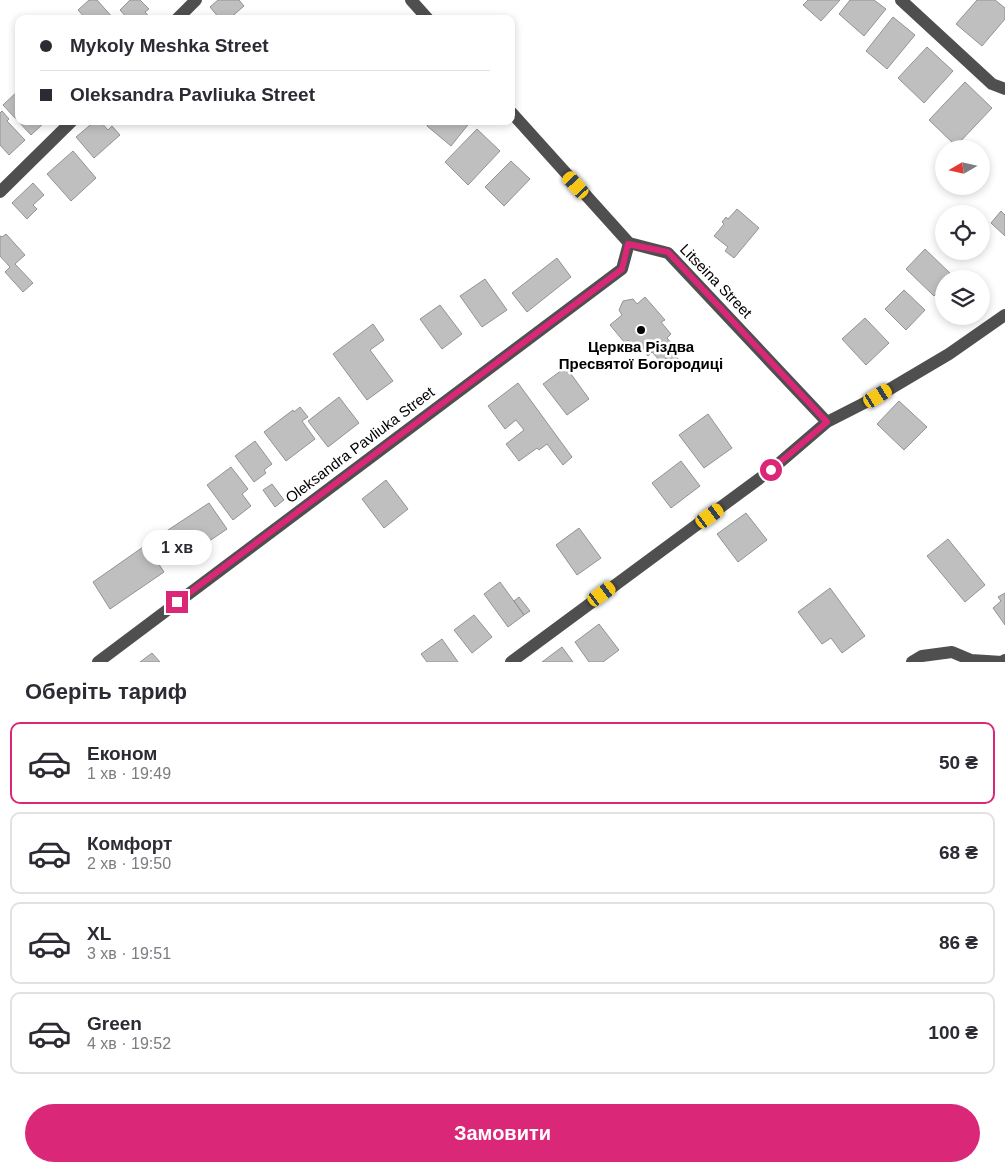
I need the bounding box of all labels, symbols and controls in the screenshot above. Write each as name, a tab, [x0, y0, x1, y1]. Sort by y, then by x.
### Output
text: Mykoly Meshka Street	[70, 35, 269, 56]
text: Oleksandra Pavliuka Street	[70, 84, 315, 105]
north arrow	[935, 140, 990, 195]
map controls	[935, 140, 990, 325]
car	[560, 169, 591, 201]
button: locate	[935, 205, 990, 260]
street label: Litseina Street	[677, 240, 756, 322]
button: layers	[935, 270, 990, 325]
marker: Церква Різдва Пресвятої Богородиці	[635, 324, 647, 336]
place label: Церква Різдва Пресвятої Богородиці	[559, 338, 723, 372]
car	[861, 382, 894, 410]
street label: Oleksandra Pavliuka Street	[282, 383, 438, 506]
route start	[760, 459, 782, 481]
car	[693, 501, 726, 531]
callout: 1 хв	[142, 530, 212, 564]
text: 1 хв	[161, 539, 193, 556]
car	[585, 579, 618, 609]
route end	[166, 591, 188, 613]
text: Оберіть тариф	[25, 679, 187, 704]
icon: car	[27, 741, 72, 786]
text: Економ	[87, 743, 157, 764]
text: 50 ₴	[939, 752, 978, 773]
text: 1 хв · 19:49	[87, 765, 171, 782]
icon: car	[27, 831, 72, 876]
text: Комфорт	[87, 833, 172, 854]
text: 68 ₴	[939, 842, 978, 863]
text: 2 хв · 19:50	[87, 855, 171, 872]
icon: car	[27, 921, 72, 966]
text: XL	[87, 923, 111, 944]
text: 86 ₴	[939, 932, 978, 953]
text: 3 хв · 19:51	[87, 945, 171, 962]
icon: car	[27, 1011, 72, 1056]
text: Green	[87, 1013, 142, 1034]
text: 100 ₴	[928, 1022, 978, 1043]
text: 4 хв · 19:52	[87, 1035, 171, 1052]
button: Замовити	[25, 1104, 980, 1162]

